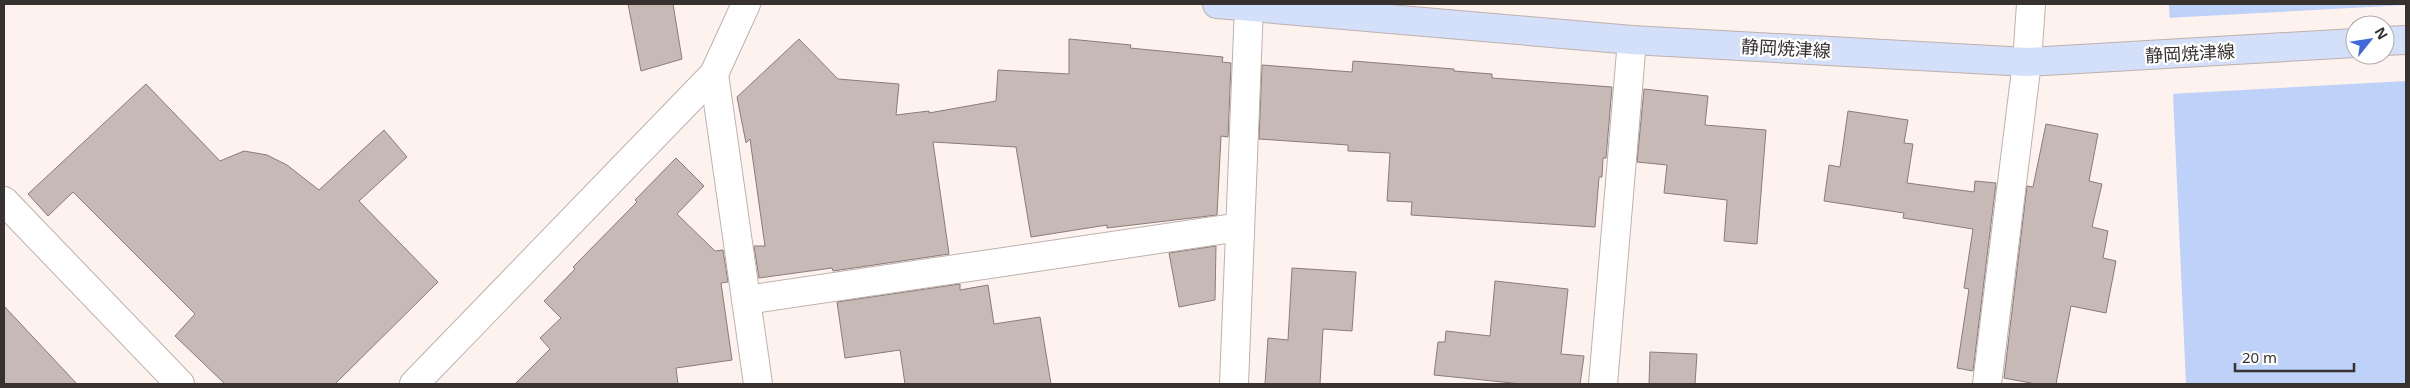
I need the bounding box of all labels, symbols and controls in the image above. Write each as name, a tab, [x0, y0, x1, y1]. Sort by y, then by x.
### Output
north arrow	[2345, 15, 2395, 65]
text: N	[2371, 24, 2393, 43]
street label: 静岡焼津線	[1740, 34, 1832, 62]
street label: 静岡焼津線	[2144, 39, 2236, 67]
scale bar	[2235, 340, 2354, 372]
text: 20 m	[2242, 347, 2277, 367]

